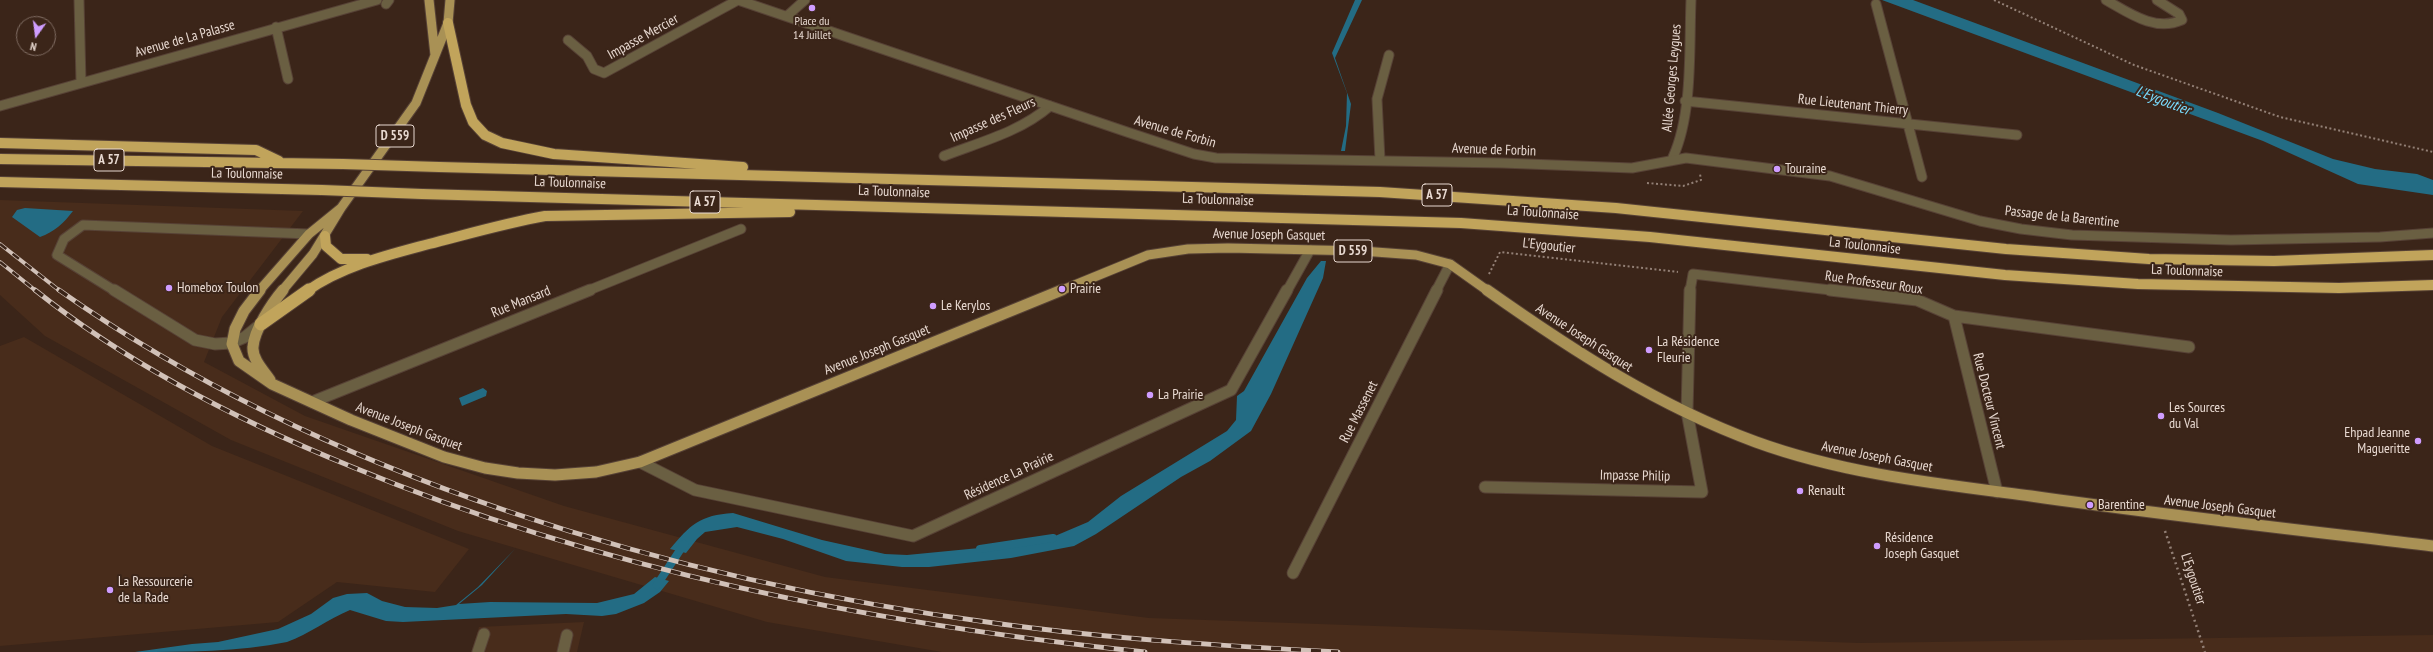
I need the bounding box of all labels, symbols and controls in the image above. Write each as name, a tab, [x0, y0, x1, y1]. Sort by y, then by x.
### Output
marker: Place du 14 Juillet	[807, 3, 817, 13]
street label: Impasse Mercier	[605, 11, 681, 63]
place label: Place du 14 Juillet	[793, 15, 831, 43]
north arrow	[16, 16, 56, 56]
street label: Avenue de La Palasse	[133, 17, 237, 61]
street label: Allée Georges Leygues	[1659, 23, 1685, 133]
text: N	[29, 39, 38, 54]
water label: L'Eygoutier	[2133, 82, 2193, 120]
street label: Rue Lieutenant Thierry	[1797, 91, 1909, 119]
street label: Impasse des Fleurs	[948, 94, 1038, 146]
street label: Avenue de Forbin	[1132, 112, 1218, 152]
road number: D 559	[376, 125, 414, 147]
street label: Avenue de Forbin	[1452, 140, 1536, 160]
road number: A 57	[94, 149, 124, 171]
place label: Touraine	[1785, 161, 1826, 177]
marker: Touraine	[1772, 164, 1782, 174]
street label: La Toulonnaise	[211, 165, 283, 183]
street label: La Toulonnaise	[534, 173, 606, 193]
street label: La Toulonnaise	[858, 182, 930, 202]
road number: A 57	[1422, 184, 1452, 206]
street label: La Toulonnaise	[1182, 190, 1254, 210]
road number: A 57	[690, 191, 720, 213]
street label: La Toulonnaise	[1507, 202, 1579, 224]
street label: Passage de la Barentine	[2004, 203, 2120, 231]
street label: Avenue Joseph Gasquet	[1213, 226, 1325, 244]
street label: La Toulonnaise	[1828, 234, 1902, 258]
street label: L'Eygoutier	[1522, 235, 1576, 257]
road number: D 559	[1334, 240, 1372, 262]
street label: La Toulonnaise	[2151, 261, 2223, 281]
street label: Rue Professeur Roux	[1824, 268, 1924, 298]
place label: Homebox Toulon	[177, 280, 258, 296]
place label: Prairie	[1070, 281, 1101, 297]
marker: Homebox Toulon	[164, 283, 174, 293]
street label: Rue Mansard	[489, 283, 553, 321]
marker: Prairie	[1057, 284, 1067, 294]
place label: Le Kerylos	[941, 298, 990, 314]
street label: Avenue Joseph Gasquet	[1532, 300, 1636, 376]
marker: Le Kerylos	[928, 301, 938, 311]
street label: Avenue Joseph Gasquet	[822, 321, 932, 379]
place label: La Résidence Fleurie	[1657, 334, 1719, 366]
marker: La Résidence Fleurie	[1644, 345, 1654, 355]
street label: Rue Docteur Vincent	[1969, 351, 2009, 451]
street label: Rue Massenet	[1336, 378, 1382, 446]
place label: La Prairie	[1158, 387, 1203, 403]
marker: La Prairie	[1145, 390, 1155, 400]
street label: Avenue Joseph Gasquet	[353, 399, 465, 455]
place label: Les Sources du Val	[2169, 400, 2225, 432]
marker: Les Sources du Val	[2156, 411, 2166, 421]
place label: Ehpad Jeanne Magueritte	[2344, 425, 2410, 458]
marker: Ehpad Jeanne Magueritte	[2413, 436, 2423, 446]
street label: Avenue Joseph Gasquet	[1820, 438, 1934, 476]
street label: Résidence La Prairie	[962, 448, 1056, 504]
street label: Impasse Philip	[1600, 467, 1670, 485]
place label: Renault	[1808, 483, 1845, 499]
marker: Renault	[1795, 486, 1805, 496]
street label: Avenue Joseph Gasquet	[2163, 492, 2277, 522]
place label: Barentine	[2098, 497, 2145, 513]
marker: Barentine	[2085, 500, 2095, 510]
place label: Résidence Joseph Gasquet	[1885, 530, 1959, 562]
marker: Résidence Joseph Gasquet	[1872, 541, 1882, 551]
street label: L'Eygoutier	[2177, 551, 2209, 607]
place label: La Ressourcerie de la Rade	[118, 574, 193, 606]
marker: La Ressourcerie de la Rade	[105, 585, 115, 595]

